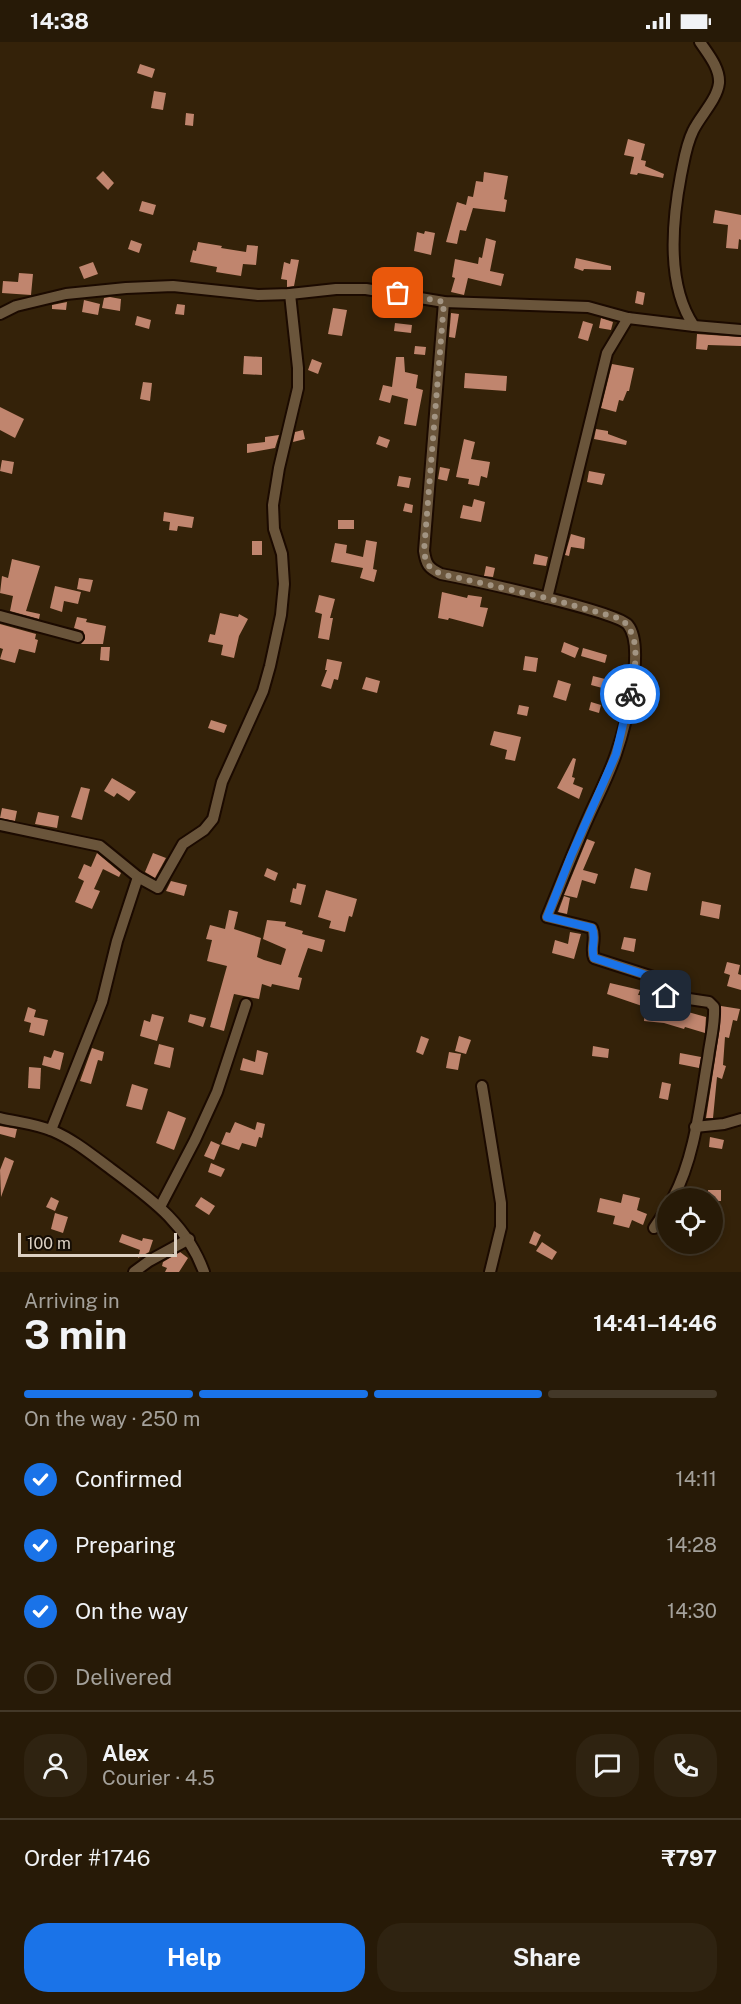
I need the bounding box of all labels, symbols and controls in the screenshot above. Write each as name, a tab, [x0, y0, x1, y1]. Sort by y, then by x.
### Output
text: 14:38	[30, 8, 89, 34]
pin	[372, 267, 423, 318]
icon: bag	[381, 276, 414, 309]
courier	[600, 664, 660, 724]
icon: bike	[614, 678, 647, 711]
pin	[640, 970, 691, 1021]
icon: home	[649, 979, 682, 1012]
map controls	[657, 1188, 723, 1254]
button: locate	[657, 1188, 723, 1254]
scale bar	[18, 1230, 177, 1258]
text: 100 m	[27, 1234, 71, 1253]
text: Arriving in	[24, 1289, 119, 1313]
text: 14:41–14:46	[593, 1310, 717, 1336]
text: 3 min	[24, 1312, 127, 1358]
text: On the way · 250 m	[24, 1407, 200, 1431]
icon: check	[24, 1463, 57, 1496]
text: Confirmed	[75, 1466, 182, 1492]
text: 14:11	[676, 1467, 717, 1491]
icon: check	[24, 1529, 57, 1562]
text: Preparing	[75, 1532, 176, 1558]
text: 14:28	[667, 1533, 717, 1557]
icon: check	[24, 1595, 57, 1628]
text: On the way	[75, 1598, 188, 1624]
text: 14:30	[667, 1599, 717, 1623]
text: Delivered	[75, 1664, 172, 1690]
button: person	[24, 1734, 87, 1797]
button: chat	[576, 1734, 639, 1797]
button: phone	[654, 1734, 717, 1797]
text: Alex	[102, 1740, 149, 1766]
text: Courier · 4.5	[102, 1766, 215, 1790]
text: Order #1746	[24, 1845, 150, 1871]
text: ₹797	[661, 1845, 717, 1871]
button: Help	[24, 1923, 365, 1992]
button: Share	[377, 1923, 717, 1992]

